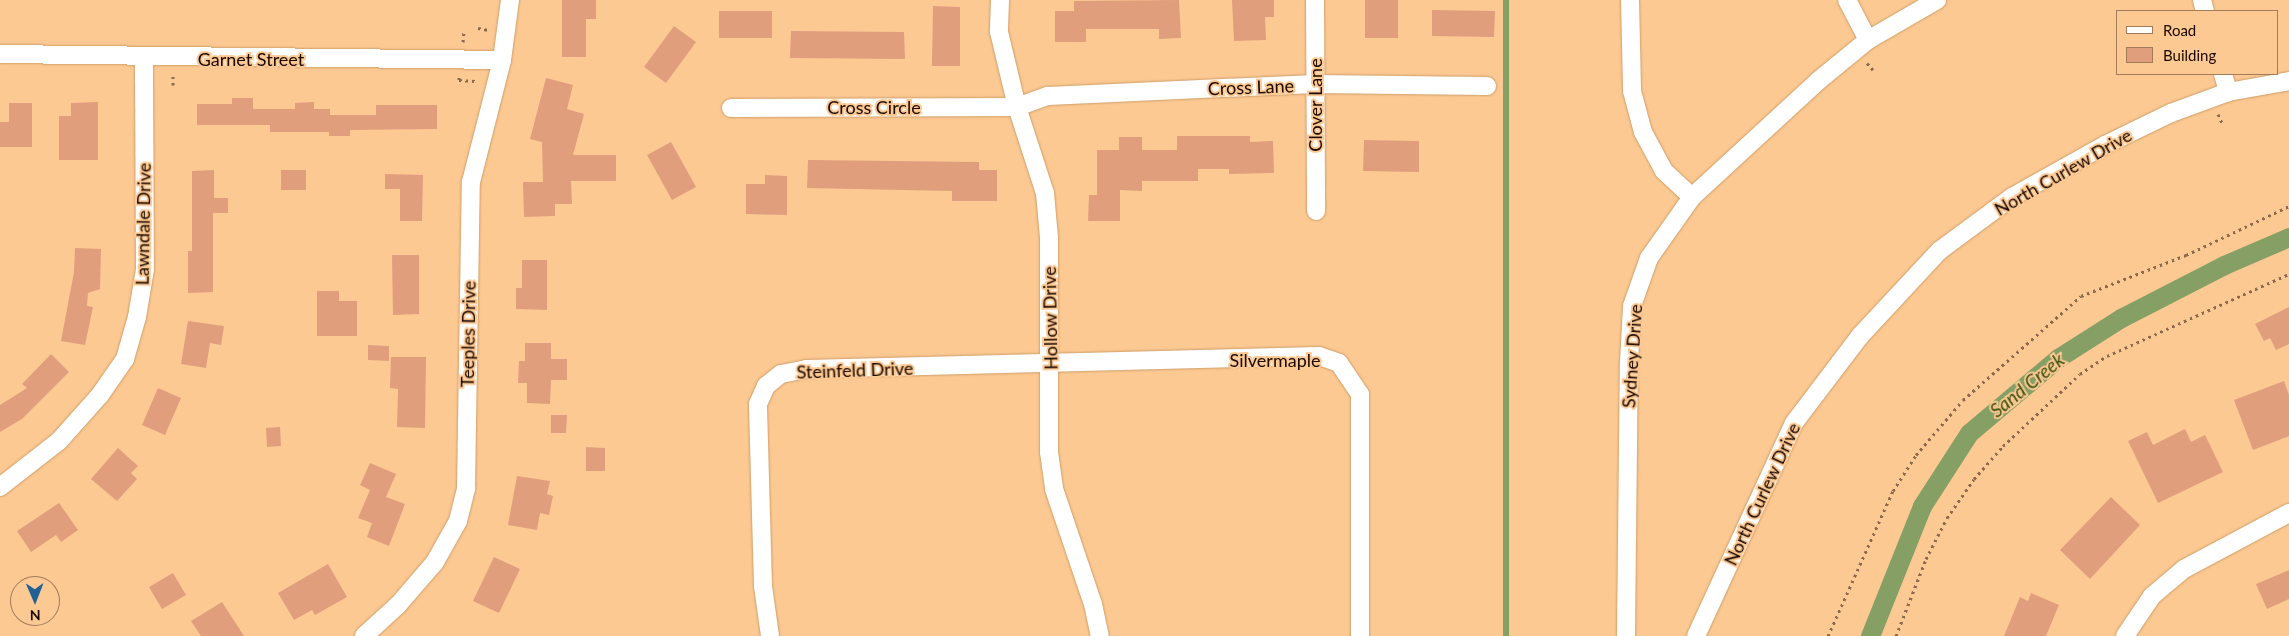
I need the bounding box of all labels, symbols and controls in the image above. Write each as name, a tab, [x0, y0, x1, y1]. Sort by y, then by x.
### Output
legend	[2116, 10, 2279, 75]
text: Road	[2163, 21, 2196, 39]
text: Building	[2163, 46, 2216, 64]
street label: Garnet Street	[198, 48, 304, 70]
street label: Clover Lane	[1304, 58, 1326, 152]
street label: Cross Lane	[1208, 75, 1294, 99]
street label: Cross Circle	[827, 96, 921, 118]
street label: North Curlew Drive	[1990, 124, 2136, 220]
street label: Lawndale Drive	[131, 163, 155, 285]
street label: Hollow Drive	[1038, 266, 1062, 370]
street label: Teeples Drive	[456, 281, 480, 387]
street label: Sydney Drive	[1618, 303, 1646, 409]
water label: Sand Creek	[1985, 348, 2069, 422]
street label: Silvermaple	[1230, 349, 1320, 371]
street label: Steinfeld Drive	[796, 357, 914, 383]
street label: North Curlew Drive	[1719, 419, 1805, 569]
north arrow	[10, 576, 60, 626]
text: N	[30, 607, 41, 624]

